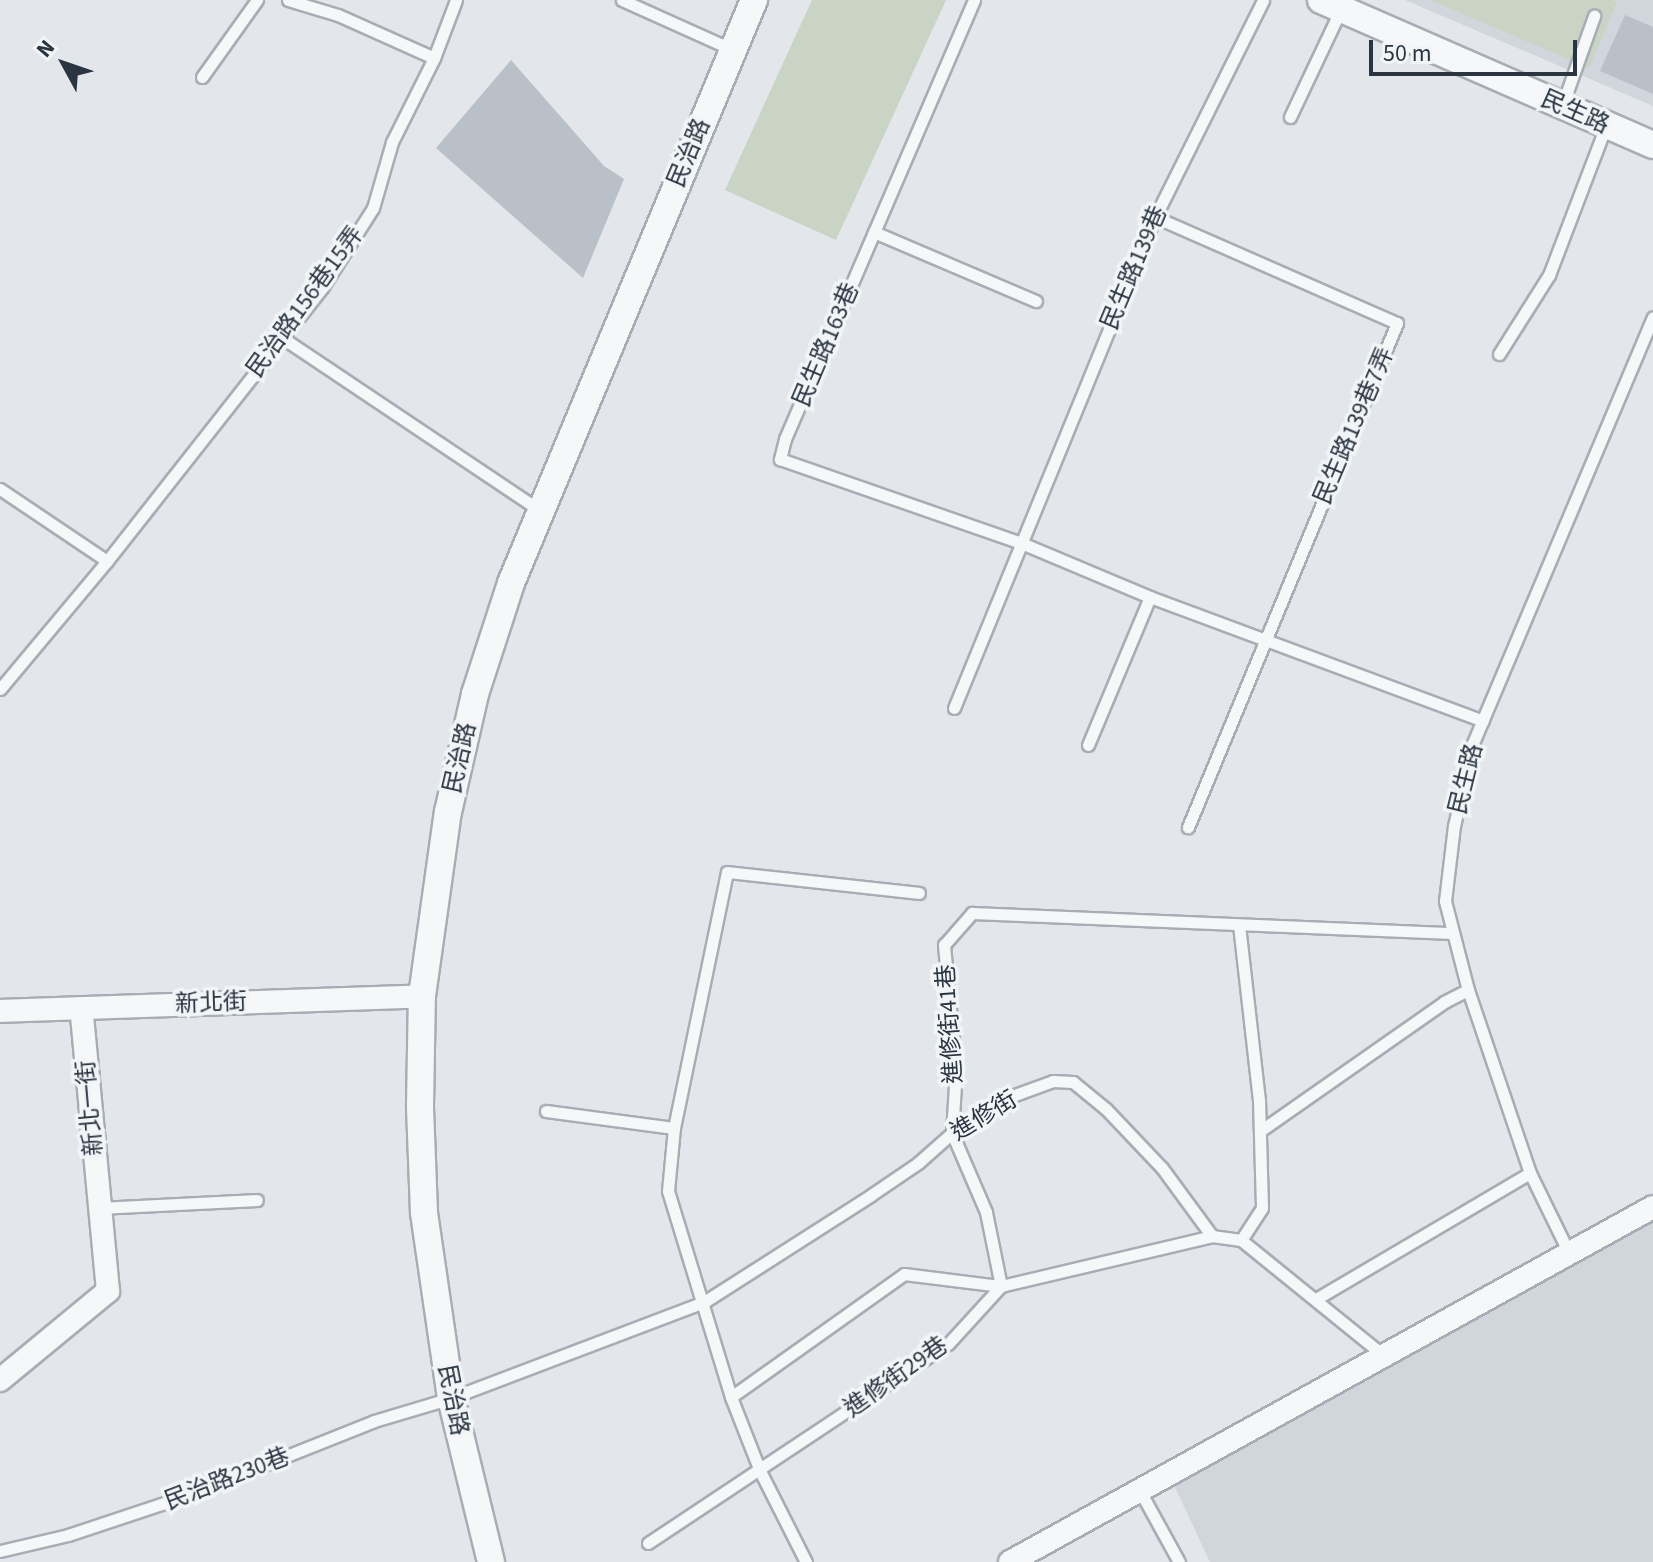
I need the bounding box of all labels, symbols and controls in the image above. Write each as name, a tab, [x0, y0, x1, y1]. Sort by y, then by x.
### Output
north arrow	[24, 24, 104, 104]
scale bar	[1373, 24, 1581, 74]
text: N	[29, 33, 63, 64]
text: 50 m	[1383, 36, 1432, 71]
street label: 民生路	[1536, 84, 1614, 140]
street label: 民治路	[662, 114, 716, 192]
street label: 民生路139巷	[1095, 202, 1173, 334]
street label: 民治路156巷15弄	[241, 221, 369, 383]
street label: 民生路163巷	[787, 279, 865, 411]
street label: 民生路139巷7弄	[1308, 343, 1400, 509]
street label: 民治路	[438, 720, 482, 796]
street label: 民生路	[1443, 741, 1489, 817]
street label: 進修街41巷	[931, 963, 969, 1085]
street label: 新北街	[175, 987, 247, 1019]
street label: 新北一街	[71, 1059, 109, 1157]
street label: 進修街	[946, 1085, 1022, 1147]
street label: 進修街29巷	[839, 1331, 953, 1423]
street label: 民治路	[432, 1362, 474, 1438]
street label: 民治路230巷	[160, 1442, 294, 1516]

